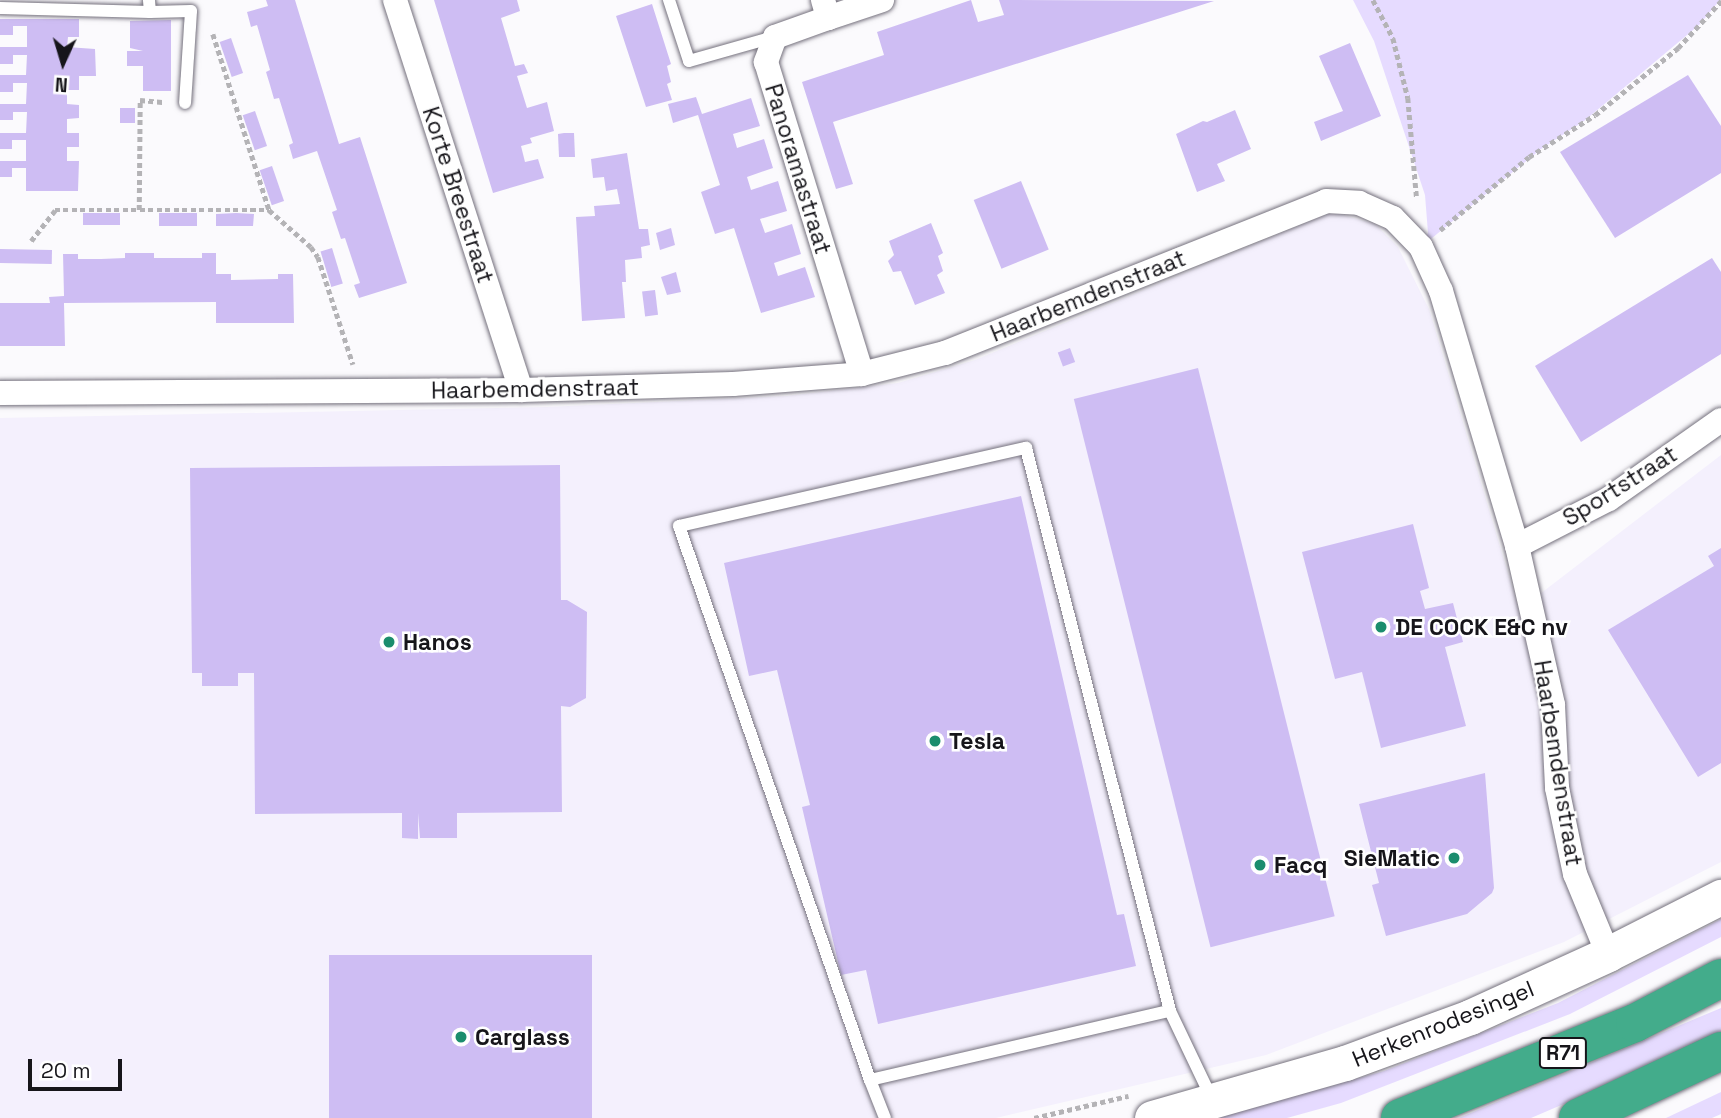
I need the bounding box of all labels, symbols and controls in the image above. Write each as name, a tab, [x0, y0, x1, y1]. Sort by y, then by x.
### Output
north arrow	[28, 28, 98, 98]
text: N	[54, 72, 69, 97]
street label: Panoramastraat	[759, 81, 837, 257]
street label: Korte Breestraat	[416, 103, 500, 287]
street label: Haarbemdenstraat	[986, 244, 1190, 348]
street label: Haarbemdenstraat	[431, 373, 639, 405]
street label: Sportstraat	[1558, 440, 1682, 532]
place label: DE COCK E&C nv	[1395, 613, 1568, 641]
marker: DE COCK E&C nv	[1373, 619, 1389, 635]
place label: Hanos	[403, 628, 472, 656]
marker: Hanos	[381, 634, 397, 650]
street label: Haarbemdenstraat	[1528, 658, 1588, 868]
place label: Tesla	[949, 727, 1005, 755]
marker: Tesla	[927, 733, 943, 749]
place label: SieMatic	[1344, 844, 1440, 872]
marker: SieMatic	[1446, 850, 1462, 866]
place label: Facq	[1274, 851, 1327, 879]
marker: Facq	[1252, 857, 1268, 873]
street label: Herkenrodesingel	[1348, 975, 1538, 1073]
place label: Carglass	[475, 1023, 570, 1051]
marker: Carglass	[453, 1029, 469, 1045]
road number: R71	[1538, 1036, 1588, 1070]
scale bar	[32, 1044, 126, 1088]
text: 20 m	[41, 1057, 91, 1084]

